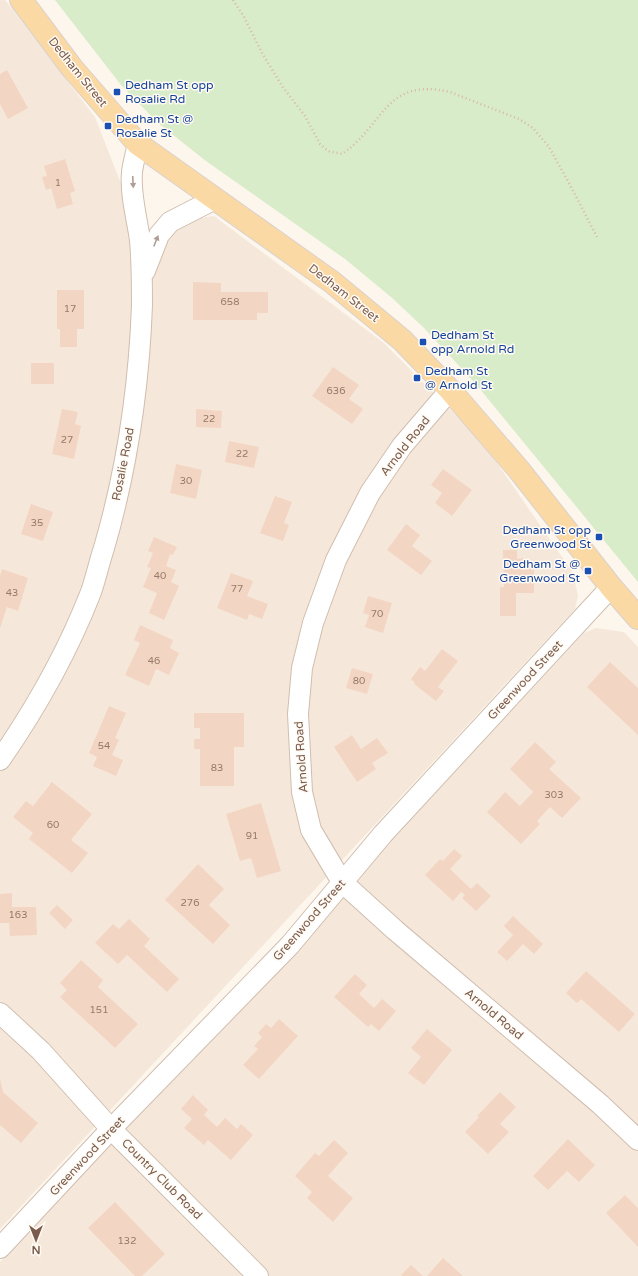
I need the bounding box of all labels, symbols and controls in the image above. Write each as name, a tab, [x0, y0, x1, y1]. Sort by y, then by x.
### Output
street label: Dedham Street	[46, 34, 111, 110]
place label: Dedham St opp Rosalie Rd	[125, 78, 214, 106]
marker: Dedham St opp Rosalie Rd	[112, 87, 122, 97]
place label: Dedham St @ Rosalie St	[116, 112, 193, 140]
marker: Dedham St @ Rosalie St	[103, 121, 113, 131]
one-way arrow	[129, 176, 136, 188]
house number: 1	[55, 177, 61, 189]
one-way arrow	[154, 234, 160, 246]
street label: Dedham Street	[306, 261, 382, 325]
house number: 658	[221, 296, 239, 308]
house number: 17	[64, 303, 76, 315]
place label: Dedham St opp Arnold Rd	[431, 328, 514, 356]
marker: Dedham St opp Arnold Rd	[418, 337, 428, 347]
place label: Dedham St @ Arnold St	[425, 364, 493, 392]
marker: Dedham St @ Arnold St	[412, 373, 422, 383]
house number: 636	[327, 385, 345, 397]
house number: 22	[203, 413, 215, 425]
street label: Arnold Road	[377, 413, 433, 479]
street label: Rosalie Road	[109, 426, 137, 502]
house number: 27	[61, 434, 73, 446]
house number: 22	[236, 448, 248, 460]
house number: 30	[180, 475, 192, 487]
house number: 35	[31, 517, 43, 529]
place label: Dedham St opp Greenwood St	[502, 523, 591, 551]
marker: Dedham St opp Greenwood St	[594, 532, 604, 542]
place label: Dedham St @ Greenwood St	[499, 557, 580, 585]
marker: Dedham St @ Greenwood St	[583, 566, 593, 576]
house number: 40	[154, 570, 166, 582]
house number: 77	[231, 583, 243, 595]
house number: 43	[6, 587, 18, 599]
house number: 70	[371, 608, 383, 620]
street label: Greenwood Street	[485, 637, 566, 723]
house number: 46	[148, 655, 160, 667]
house number: 80	[353, 675, 365, 687]
street label: Arnold Road	[292, 721, 310, 793]
house number: 54	[98, 740, 110, 752]
house number: 83	[211, 762, 223, 774]
house number: 303	[545, 789, 563, 801]
house number: 60	[47, 819, 59, 831]
house number: 91	[246, 830, 258, 842]
street label: Greenwood Street	[270, 876, 348, 964]
house number: 276	[181, 897, 199, 909]
house number: 163	[9, 909, 27, 921]
street label: Arnold Road	[462, 986, 526, 1042]
house number: 151	[90, 1004, 108, 1016]
street label: Greenwood Street	[47, 1113, 128, 1199]
street label: Country Club Road	[119, 1136, 205, 1222]
north arrow	[16, 1220, 56, 1260]
house number: 132	[118, 1235, 136, 1247]
text: N	[32, 1243, 40, 1256]

